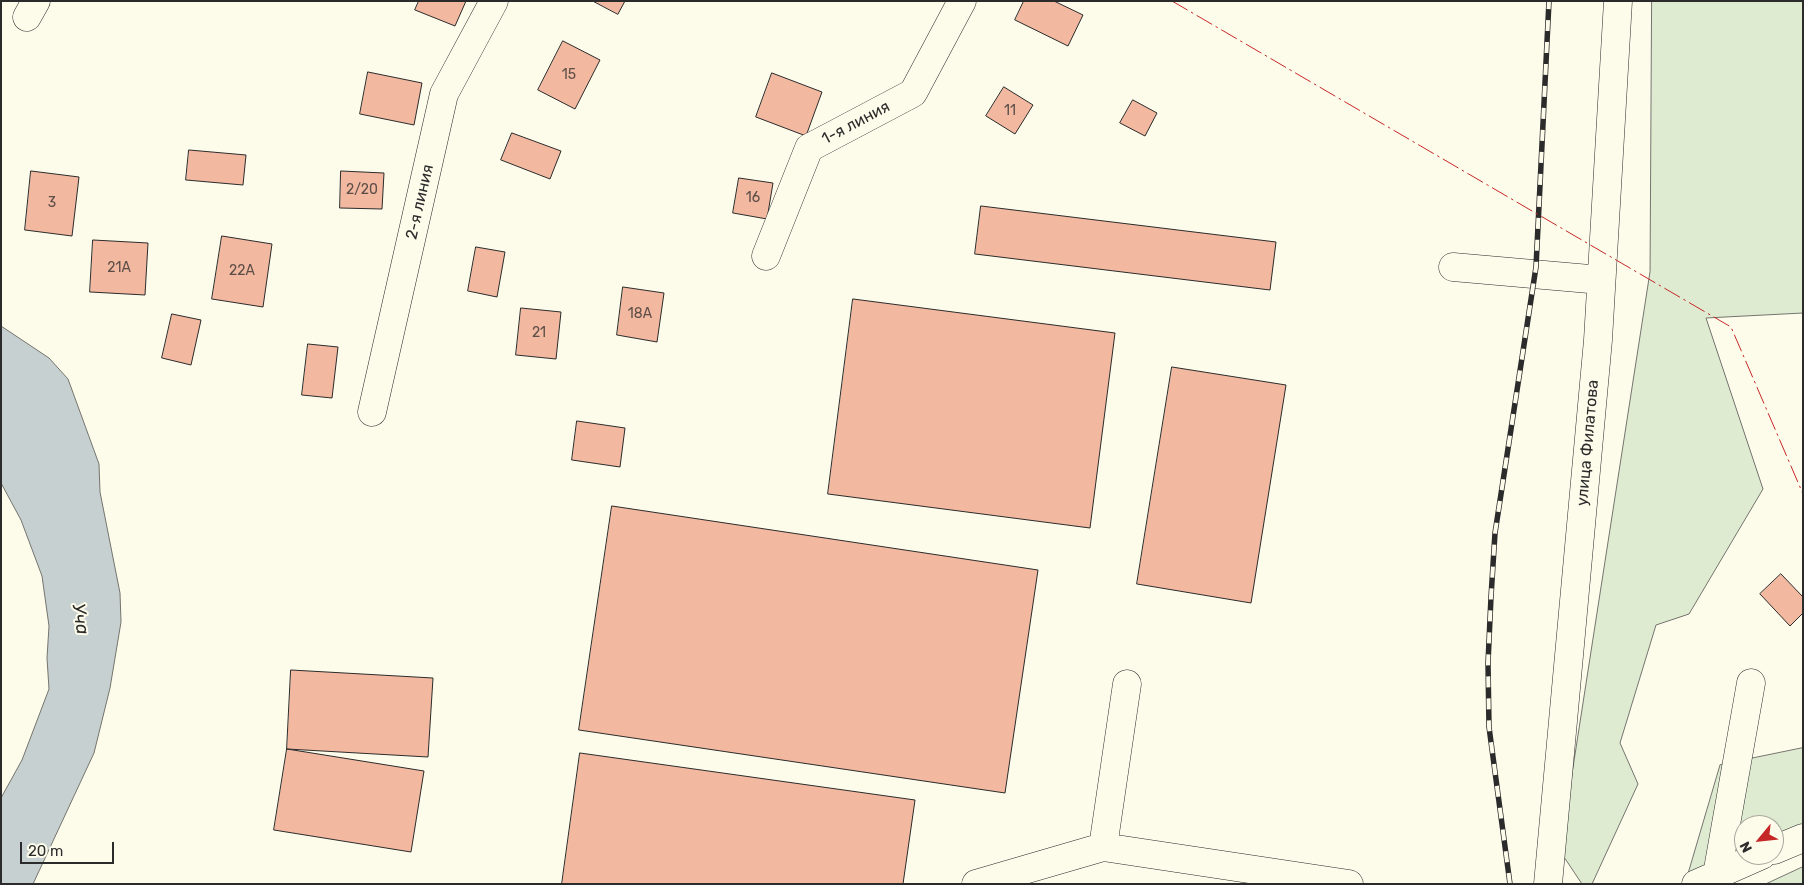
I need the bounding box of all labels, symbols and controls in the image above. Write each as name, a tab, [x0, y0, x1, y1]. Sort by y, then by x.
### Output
house number: 15	[562, 67, 576, 83]
street label: 1-я линия	[819, 97, 893, 149]
house number: 11	[1004, 103, 1016, 119]
street label: 2-я линия	[402, 163, 438, 241]
house number: 2/20	[346, 182, 378, 198]
house number: 16	[746, 190, 760, 206]
house number: 3	[48, 195, 56, 211]
house number: 21А	[107, 260, 131, 276]
house number: 22А	[229, 263, 255, 279]
house number: 18А	[628, 306, 652, 322]
house number: 21	[532, 325, 546, 341]
street label: улица Филатова	[1573, 379, 1603, 507]
water label: Уча	[67, 602, 93, 636]
north arrow	[1734, 815, 1784, 865]
scale bar	[22, 832, 116, 864]
text: N	[1736, 838, 1756, 855]
text: 20 m	[28, 842, 63, 860]

